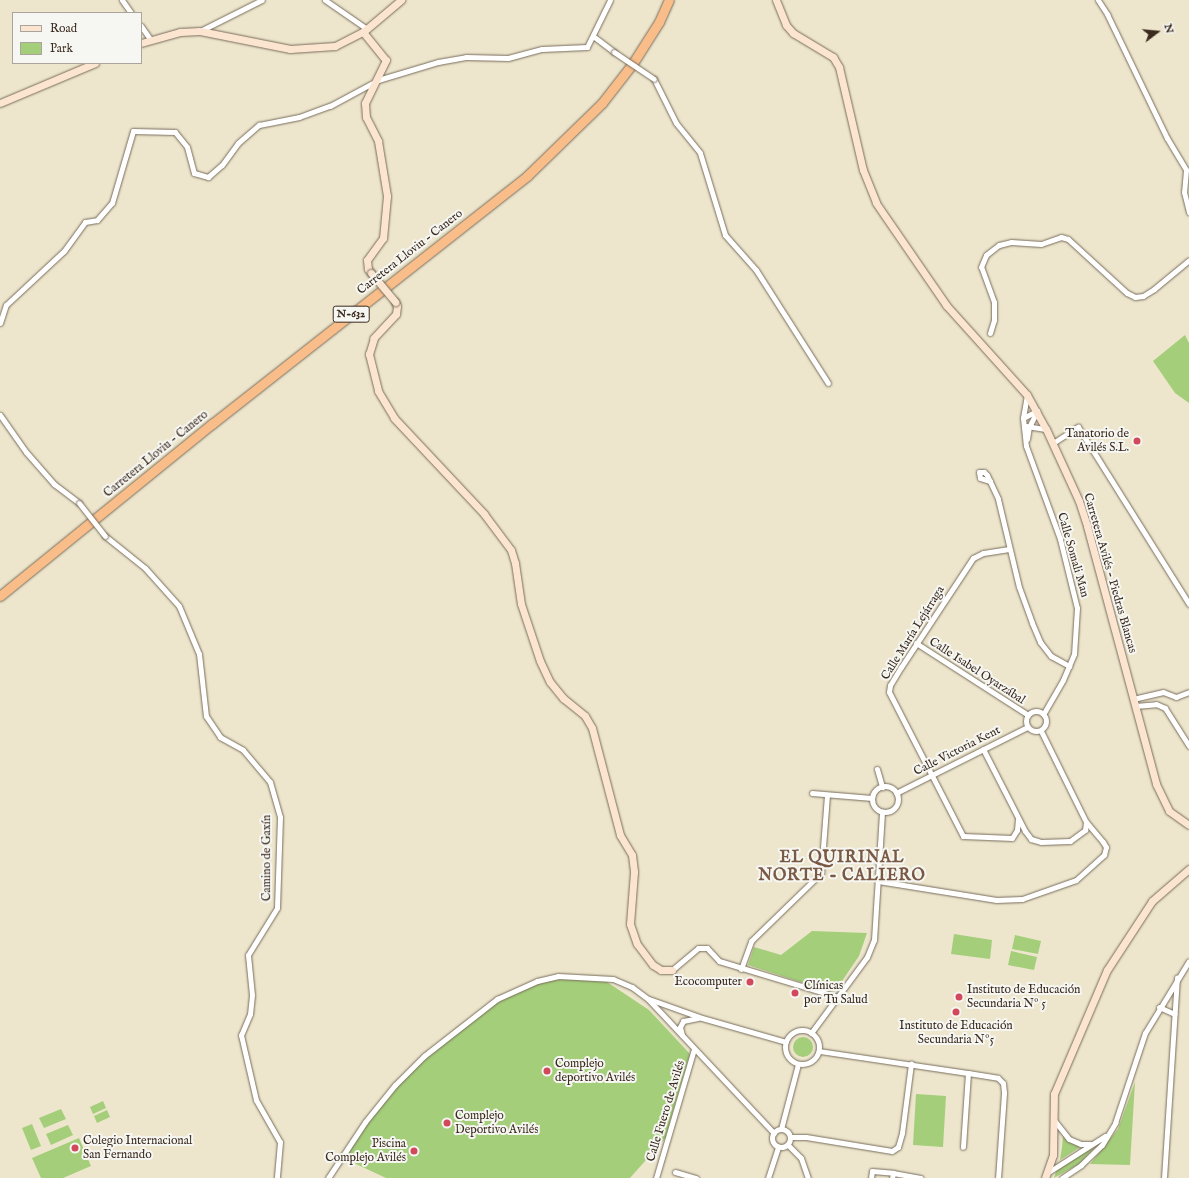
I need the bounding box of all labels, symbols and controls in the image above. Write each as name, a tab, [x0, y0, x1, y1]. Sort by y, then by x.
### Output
legend	[12, 12, 142, 64]
north arrow	[1137, 12, 1177, 52]
text: Road	[50, 21, 77, 36]
text: N	[1160, 22, 1177, 35]
text: Park	[50, 41, 73, 56]
street label: Carretera Lloviu - Canero	[354, 206, 466, 298]
road number: N-632	[332, 305, 370, 323]
street label: Carretera Lloviu - Canero	[101, 407, 211, 501]
place label: Tanatorio de Avilés S.L.	[1065, 427, 1129, 455]
marker: Tanatorio de Avilés S.L.	[1132, 436, 1142, 446]
street label: Carretera Avilés - Piedras Blancas	[1080, 491, 1140, 655]
street label: Calle Somali Man	[1054, 511, 1092, 599]
street label: Calle María Lejárraga	[878, 583, 948, 683]
street label: Calle Isabel Oyarzábal	[926, 635, 1028, 707]
street label: Calle Victoria Kent	[911, 723, 1003, 779]
street label: Camino de Gaxín	[260, 815, 274, 901]
district label: EL QUIRINAL NORTE - CALIERO	[758, 848, 926, 886]
place label: Ecocomputer	[674, 975, 742, 989]
marker: Ecocomputer	[745, 977, 755, 987]
place label: Clínicas por Tu Salud	[804, 979, 868, 1007]
place label: Instituto de Educación Secundaria Nº 5	[967, 983, 1080, 1011]
marker: Clínicas por Tu Salud	[789, 987, 801, 999]
marker: Instituto de Educación Secundaria Nº 5	[954, 992, 964, 1002]
marker: Instituto de Educación Secundaria Nº5	[951, 1007, 961, 1017]
place label: Instituto de Educación Secundaria Nº5	[899, 1019, 1013, 1047]
place label: Complejo deportivo Avilés	[555, 1057, 635, 1085]
street label: Calle Fuero de Avilés	[644, 1059, 688, 1163]
marker: Complejo deportivo Avilés	[542, 1066, 552, 1076]
place label: Complejo Deportivo Avilés	[455, 1109, 538, 1137]
marker: Complejo Deportivo Avilés	[442, 1118, 452, 1128]
place label: Colegio Internacional San Fernando	[83, 1134, 192, 1162]
place label: Piscina Complejo Avilés	[325, 1137, 406, 1165]
marker: Colegio Internacional San Fernando	[70, 1143, 80, 1153]
marker: Piscina Complejo Avilés	[409, 1146, 419, 1156]

